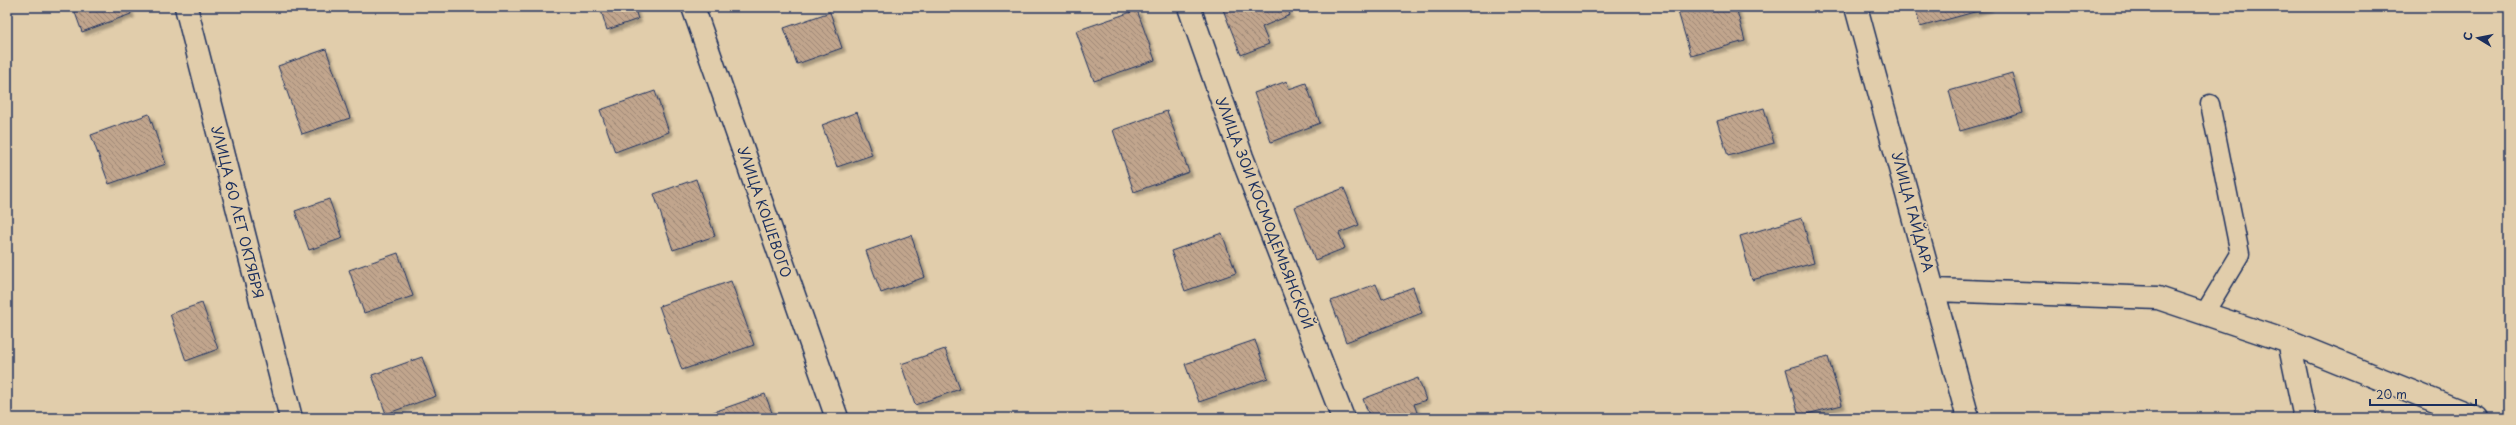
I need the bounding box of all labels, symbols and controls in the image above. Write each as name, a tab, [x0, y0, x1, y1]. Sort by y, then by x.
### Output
north arrow	[2458, 18, 2498, 58]
text: С	[2459, 31, 2477, 42]
street label: УЛИЦА ЗОИ КОСМОДЕМЬЯНСКОЙ	[1211, 94, 1319, 332]
street label: УЛИЦА 60 ЛЕТ ОКТЯБРЯ	[206, 124, 270, 300]
street label: УЛИЦА КОШЕВОГО	[733, 144, 797, 280]
street label: УЛИЦА ГАЙДАРА	[1887, 150, 1939, 275]
scale bar	[2370, 381, 2476, 407]
text: 20 m	[2376, 385, 2407, 403]

